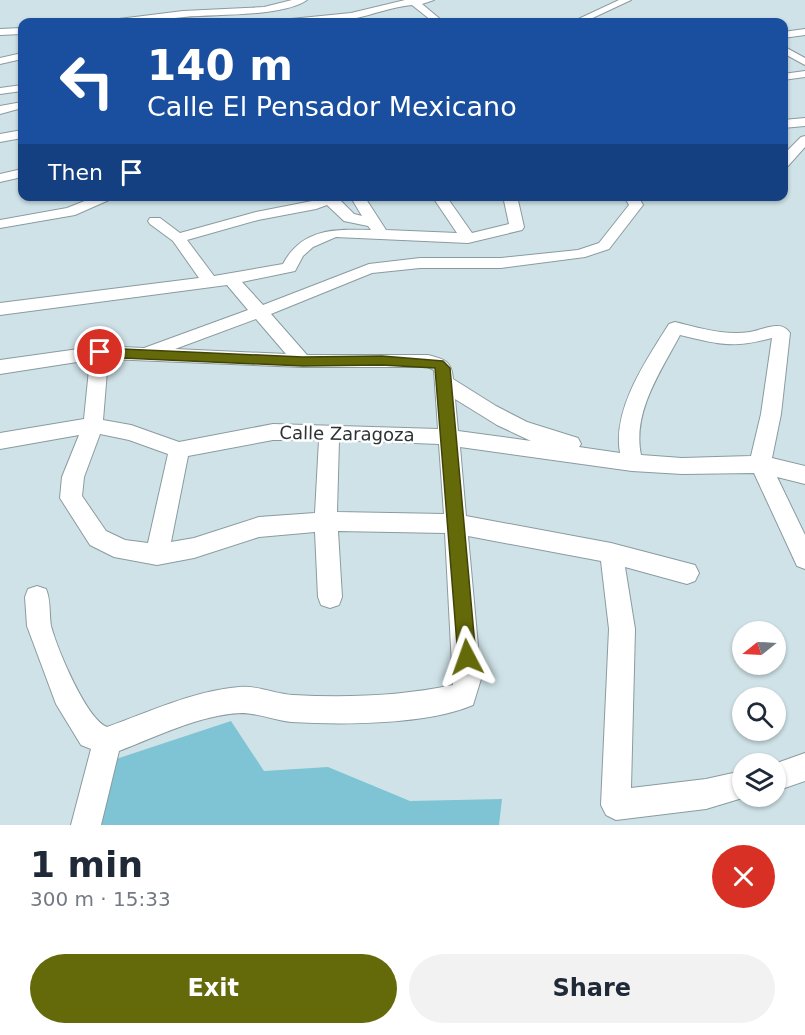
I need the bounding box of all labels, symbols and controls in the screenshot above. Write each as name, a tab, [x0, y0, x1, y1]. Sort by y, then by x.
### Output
text: 140 m	[147, 41, 293, 90]
icon: left	[48, 42, 126, 120]
text: Calle El Pensador Mexicano	[147, 91, 517, 122]
icon: arrive	[115, 156, 148, 189]
text: Then	[48, 160, 103, 185]
pin	[74, 326, 125, 377]
icon: arrive	[83, 335, 116, 368]
street label: Calle Zaragoza	[279, 422, 415, 445]
north arrow	[732, 621, 786, 675]
map controls	[732, 621, 786, 807]
position arrow	[435, 625, 499, 689]
button: search	[732, 687, 786, 741]
button: layers	[732, 753, 786, 807]
text: 1 min	[30, 844, 143, 885]
button: close	[712, 845, 775, 908]
text: 300 m · 15:33	[30, 887, 171, 911]
button: Exit	[30, 954, 397, 1023]
button: Share	[409, 954, 775, 1023]

